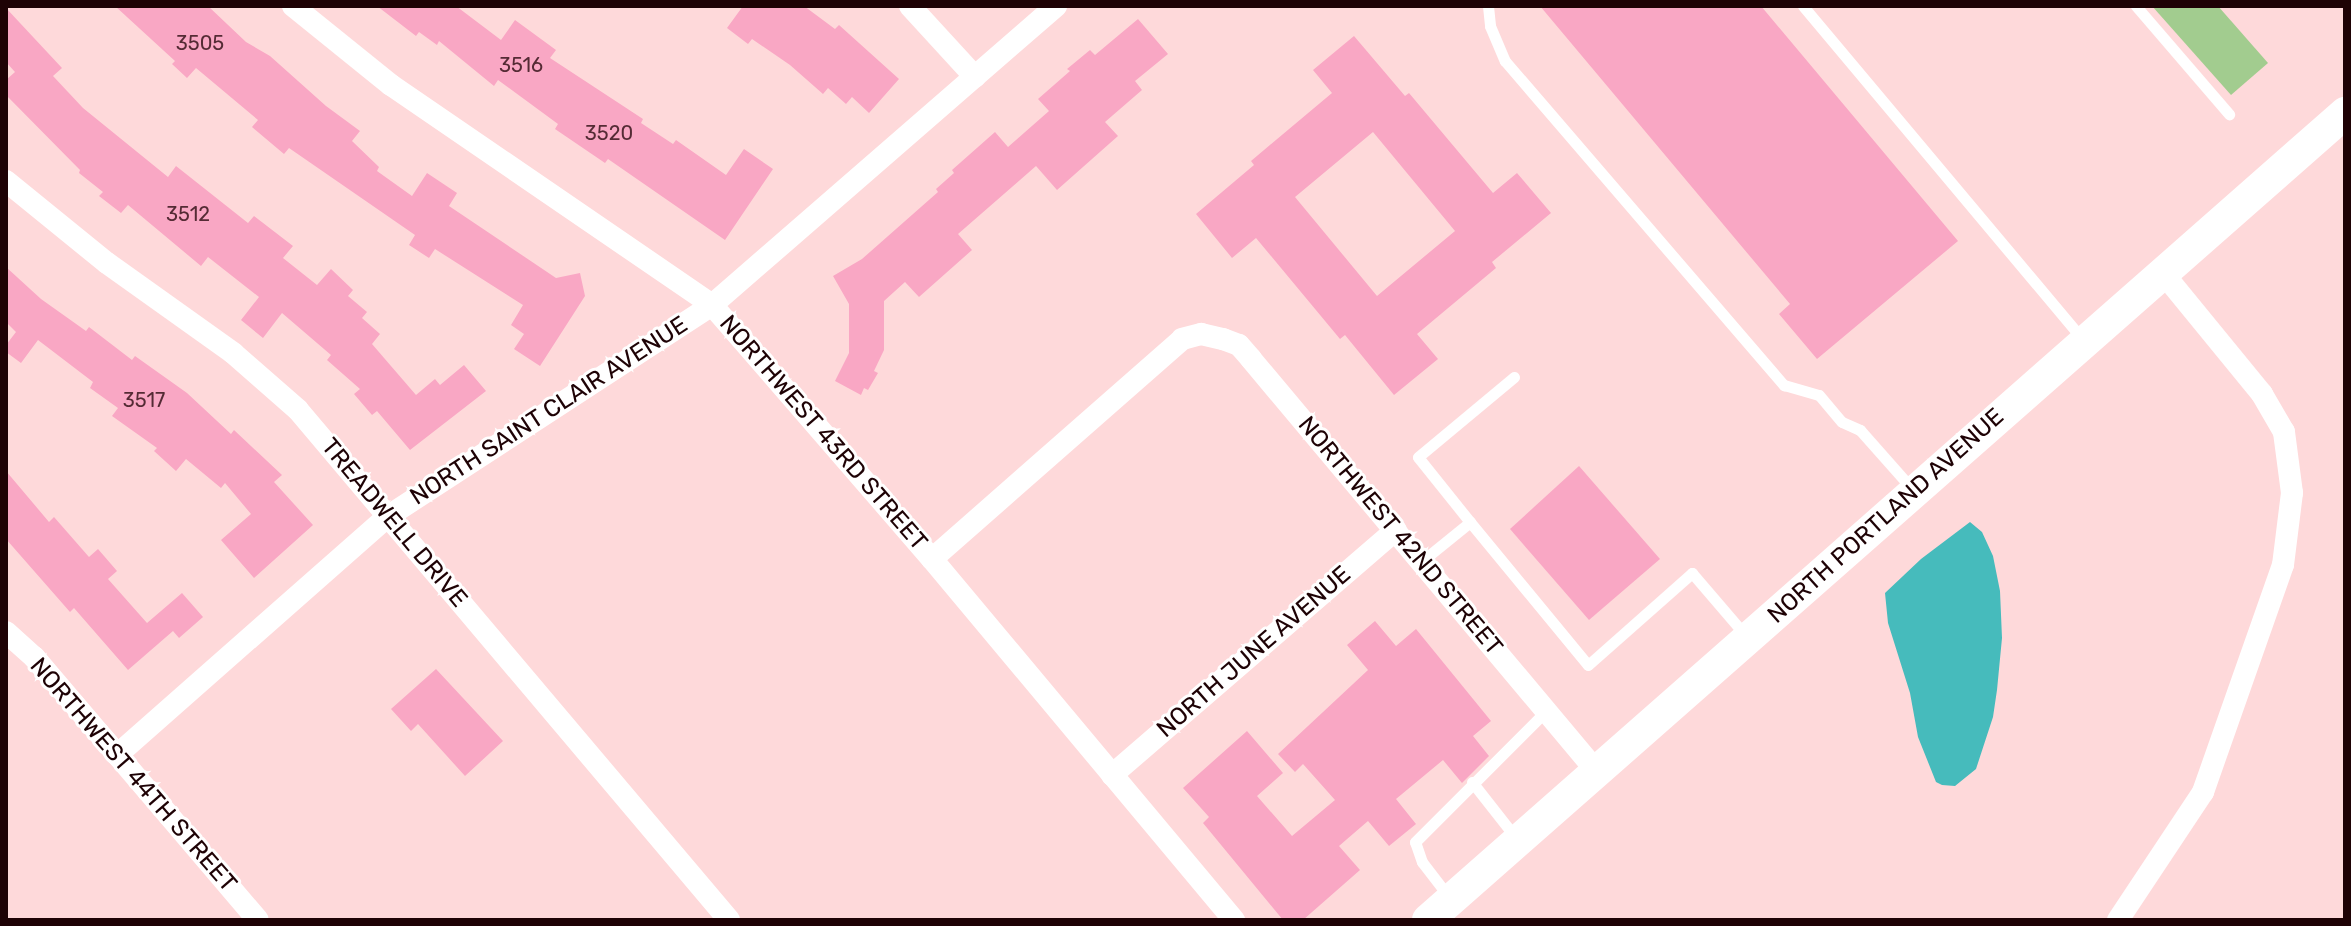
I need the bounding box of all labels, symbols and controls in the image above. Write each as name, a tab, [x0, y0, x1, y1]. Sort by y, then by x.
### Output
house number: 3505	[176, 31, 224, 55]
house number: 3516	[499, 53, 543, 77]
house number: 3520	[585, 121, 633, 145]
house number: 3512	[166, 202, 210, 226]
street label: NORTHWEST 43RD STREET	[713, 309, 933, 557]
street label: NORTH SAINT CLAIR AVENUE	[404, 310, 694, 512]
house number: 3517	[123, 388, 165, 412]
street label: NORTH PORTLAND AVENUE	[1762, 402, 2010, 630]
street label: NORTHWEST 42ND STREET	[1292, 411, 1508, 661]
street label: TREADWELL DRIVE	[315, 432, 473, 614]
street label: NORTH JUNE AVENUE	[1151, 560, 1357, 744]
street label: NORTHWEST 44TH STREET	[23, 652, 243, 898]

